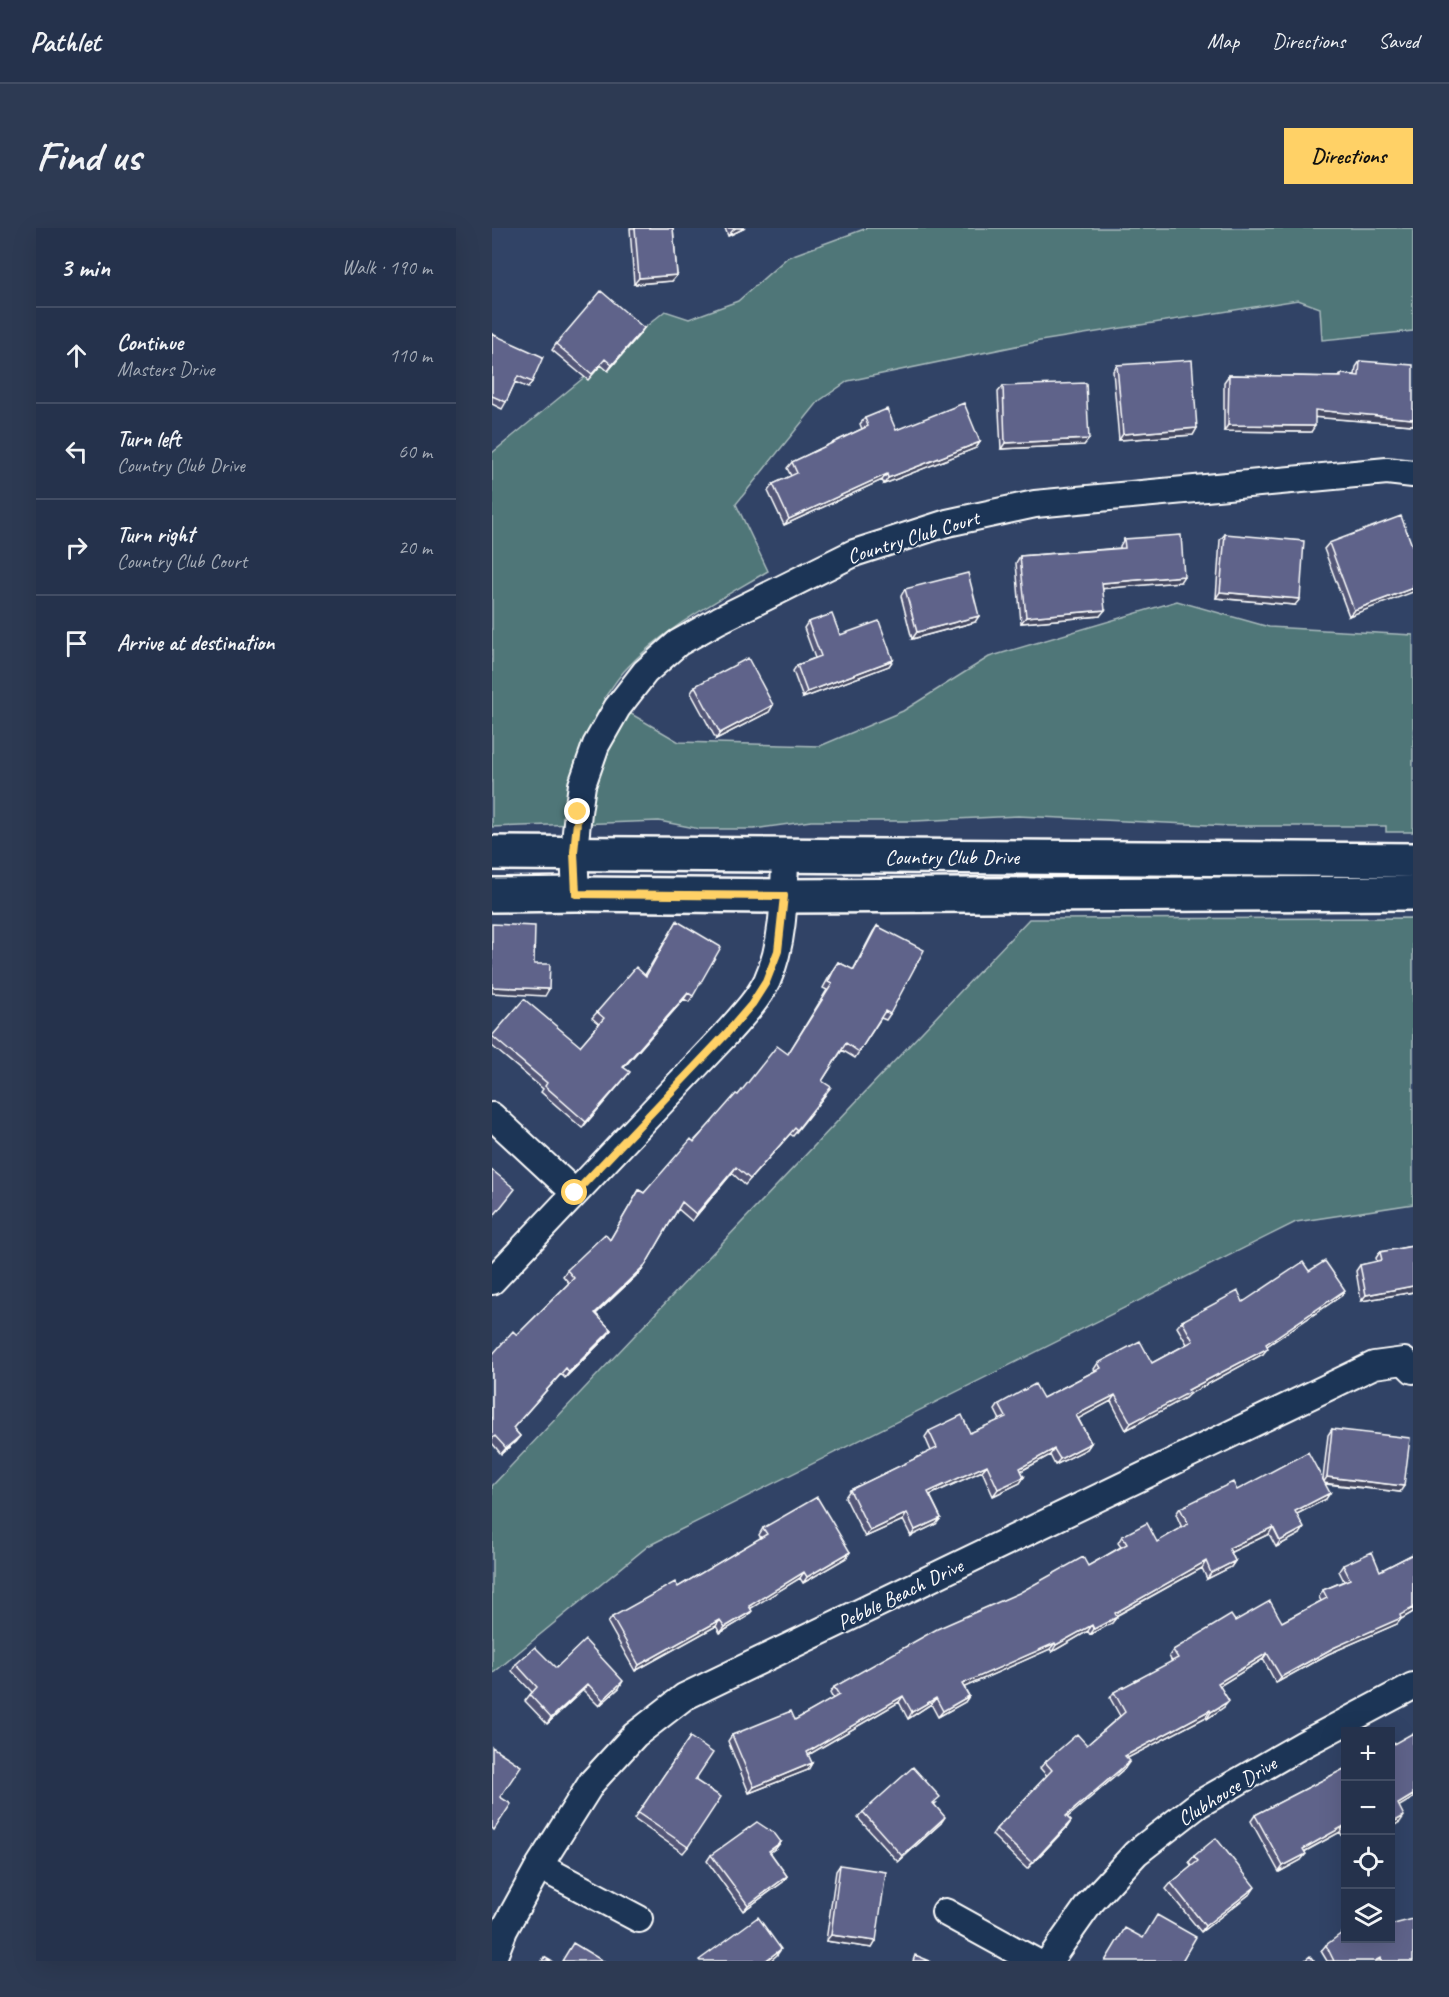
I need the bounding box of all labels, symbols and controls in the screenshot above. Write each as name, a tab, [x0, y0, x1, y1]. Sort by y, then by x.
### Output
text: Pathlet	[30, 24, 100, 59]
text: Map	[1207, 28, 1239, 54]
text: Directions	[1272, 28, 1345, 54]
text: Saved	[1378, 28, 1419, 54]
button: Directions	[1284, 128, 1413, 184]
text: Find us	[36, 130, 141, 183]
text: 3 min	[60, 251, 110, 284]
text: Walk · 190 m	[342, 255, 432, 280]
text: Continue	[117, 329, 183, 357]
icon: ahead	[60, 339, 93, 372]
text: 110 m	[389, 343, 432, 368]
text: Masters Drive	[117, 357, 215, 382]
text: Turn left	[117, 425, 181, 453]
icon: left	[60, 435, 93, 468]
text: 60 m	[398, 439, 432, 464]
text: Country Club Drive	[117, 453, 245, 478]
street label: Country Club Court	[844, 504, 984, 569]
text: Turn right	[117, 521, 194, 549]
icon: right	[60, 531, 93, 564]
text: 20 m	[398, 535, 432, 560]
text: Country Club Court	[117, 549, 247, 574]
icon: arrive	[60, 627, 93, 660]
text: Arrive at destination	[117, 629, 274, 657]
route end	[564, 798, 590, 824]
street label: Country Club Drive	[885, 844, 1020, 870]
route start	[561, 1179, 587, 1205]
street label: Pebble Beach Drive	[833, 1552, 968, 1636]
map controls	[1341, 1727, 1395, 1943]
button: +	[1341, 1727, 1395, 1781]
street label: Clubhouse Drive	[1173, 1750, 1282, 1832]
button: −	[1341, 1781, 1395, 1835]
button: locate	[1341, 1835, 1395, 1889]
button: layers	[1341, 1889, 1395, 1943]

